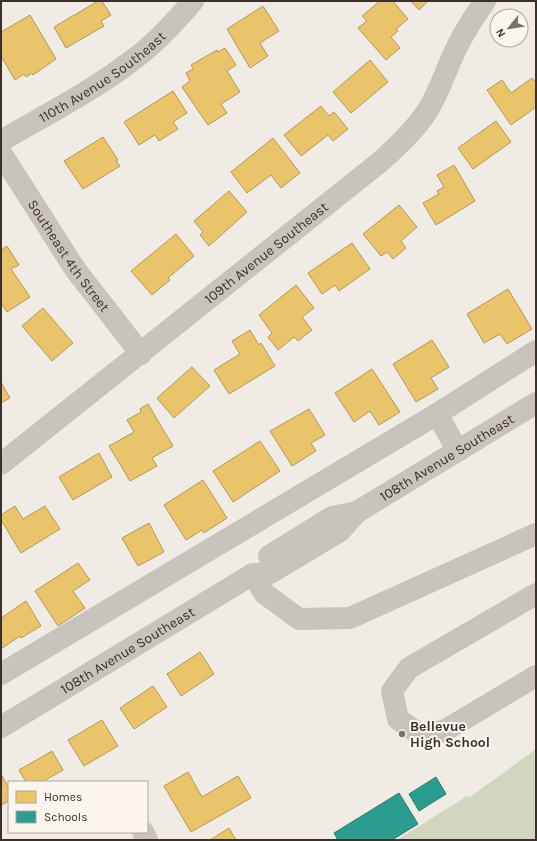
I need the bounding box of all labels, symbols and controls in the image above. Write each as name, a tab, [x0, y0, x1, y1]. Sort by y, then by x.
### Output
north arrow	[489, 8, 529, 48]
text: N	[493, 26, 508, 39]
street label: 110th Avenue Southeast	[36, 28, 169, 126]
street label: Southeast 4th Street	[24, 196, 113, 315]
street label: 109th Avenue Southeast	[201, 198, 331, 307]
street label: 108th Avenue Southeast	[377, 410, 517, 505]
street label: 108th Avenue Southeast	[57, 603, 198, 697]
place label: Bellevue High School	[410, 718, 490, 751]
marker: Bellevue High School	[397, 729, 407, 739]
legend	[8, 781, 148, 833]
text: Homes	[44, 790, 82, 804]
text: Schools	[44, 810, 87, 824]

